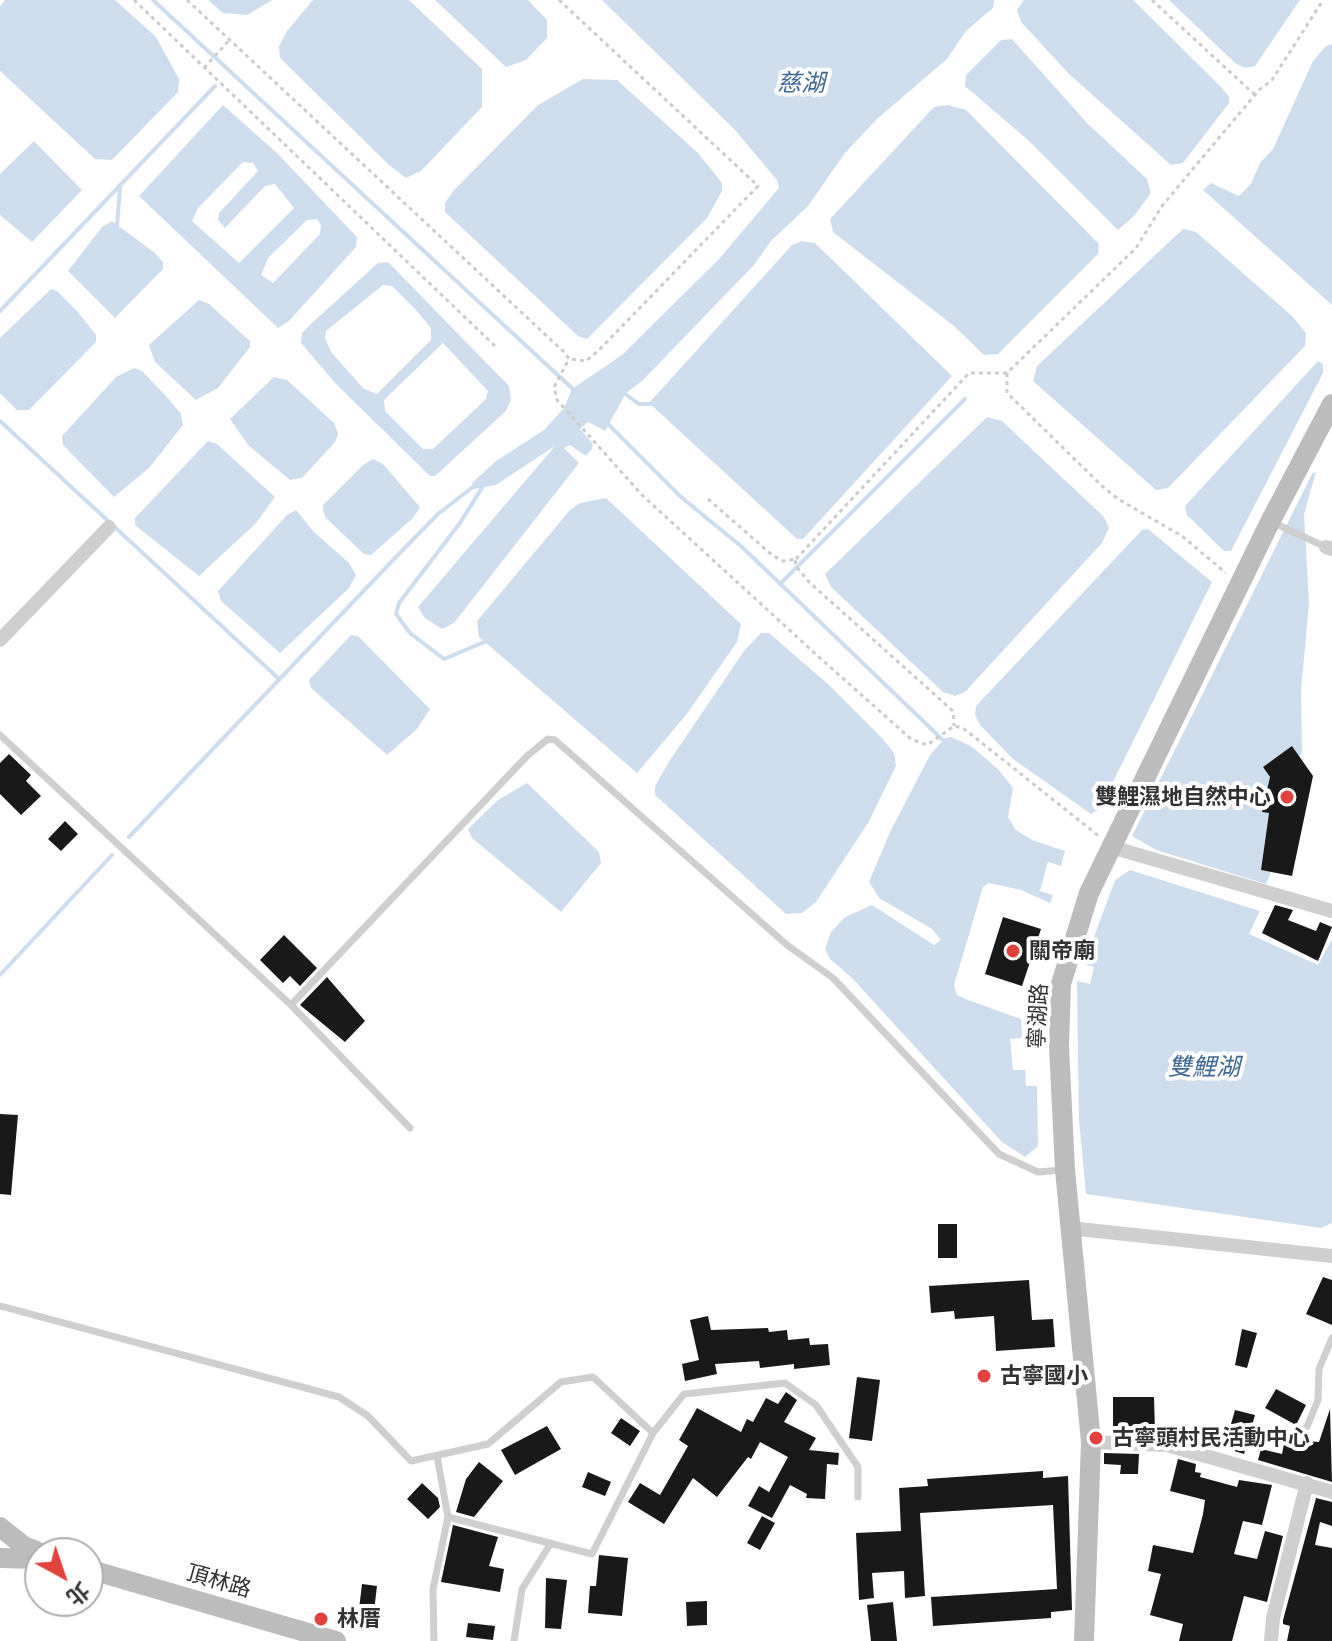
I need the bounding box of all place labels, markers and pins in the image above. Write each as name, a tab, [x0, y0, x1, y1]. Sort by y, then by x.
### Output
place label: 雙鯉濕地自然中心	[1095, 784, 1271, 810]
marker: 雙鯉濕地自然中心	[1278, 788, 1296, 806]
place label: 關帝廟	[1029, 938, 1095, 964]
marker: 關帝廟	[1004, 942, 1022, 960]
place label: 古寧國小	[1000, 1363, 1088, 1389]
marker: 古寧國小	[975, 1367, 993, 1385]
place label: 古寧頭村民活動中心	[1112, 1425, 1310, 1451]
marker: 古寧頭村民活動中心	[1087, 1429, 1105, 1447]
place label: 林厝	[337, 1606, 381, 1632]
marker: 林厝	[312, 1610, 330, 1628]

